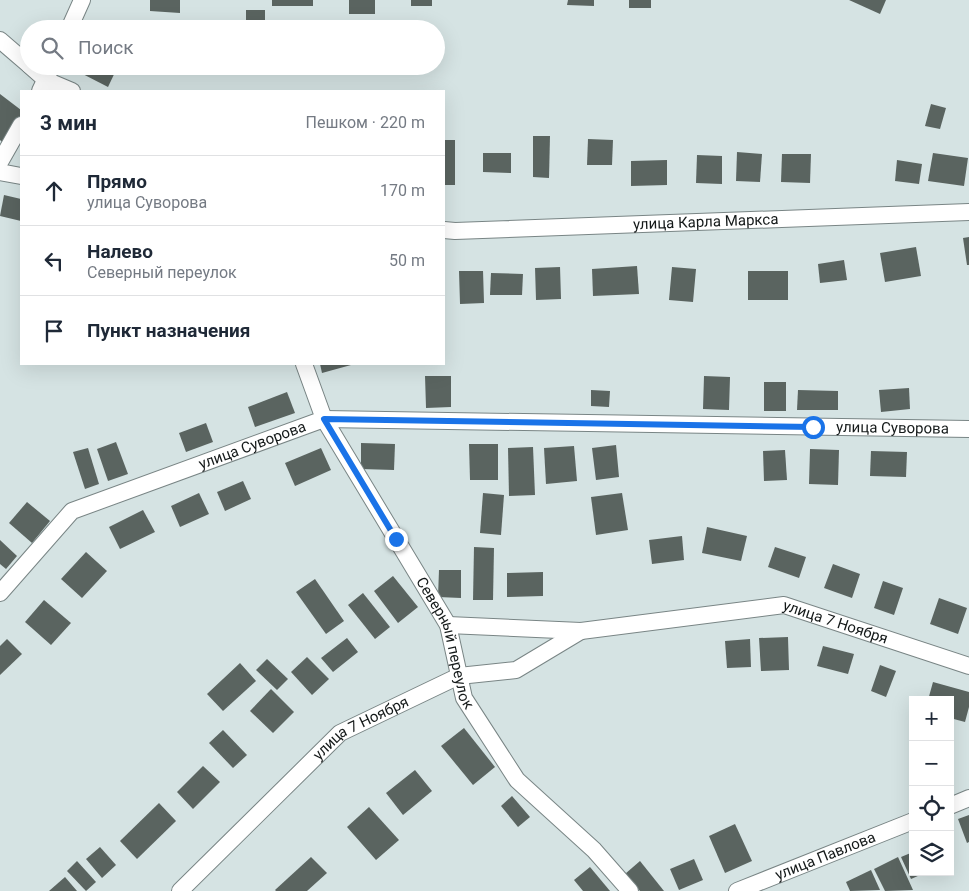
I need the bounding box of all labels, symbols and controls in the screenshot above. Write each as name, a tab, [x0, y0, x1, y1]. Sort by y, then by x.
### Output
search box	[20, 20, 445, 75]
icon: search	[38, 34, 66, 62]
text: Поиск	[78, 36, 134, 59]
text: 3 мин	[40, 111, 97, 135]
text: Пешком · 220 m	[306, 113, 425, 132]
text: Прямо	[87, 170, 147, 193]
icon: ahead	[40, 177, 68, 205]
text: 170 m	[380, 181, 425, 200]
text: улица Суворова	[87, 193, 207, 212]
street label: улица Карла Маркса	[633, 210, 779, 233]
text: Налево	[87, 240, 153, 263]
icon: left	[40, 247, 68, 275]
text: 50 m	[389, 251, 425, 270]
text: Северный переулок	[87, 263, 237, 282]
icon: arrive	[40, 317, 68, 345]
text: Пункт назначения	[87, 319, 250, 342]
route start	[802, 416, 825, 439]
street label: улица Суворова	[196, 417, 308, 473]
street label: улица Суворова	[836, 418, 949, 438]
route end	[385, 528, 408, 551]
street label: Северный переулок	[412, 574, 478, 713]
street label: улица 7 Ноября	[781, 596, 890, 648]
street label: улица 7 Ноября	[309, 693, 411, 764]
map controls	[909, 696, 954, 876]
button: +	[909, 696, 954, 741]
button: −	[909, 741, 954, 786]
button: locate	[909, 786, 954, 831]
street label: улица Павлова	[773, 828, 878, 884]
button: layers	[909, 831, 954, 876]

